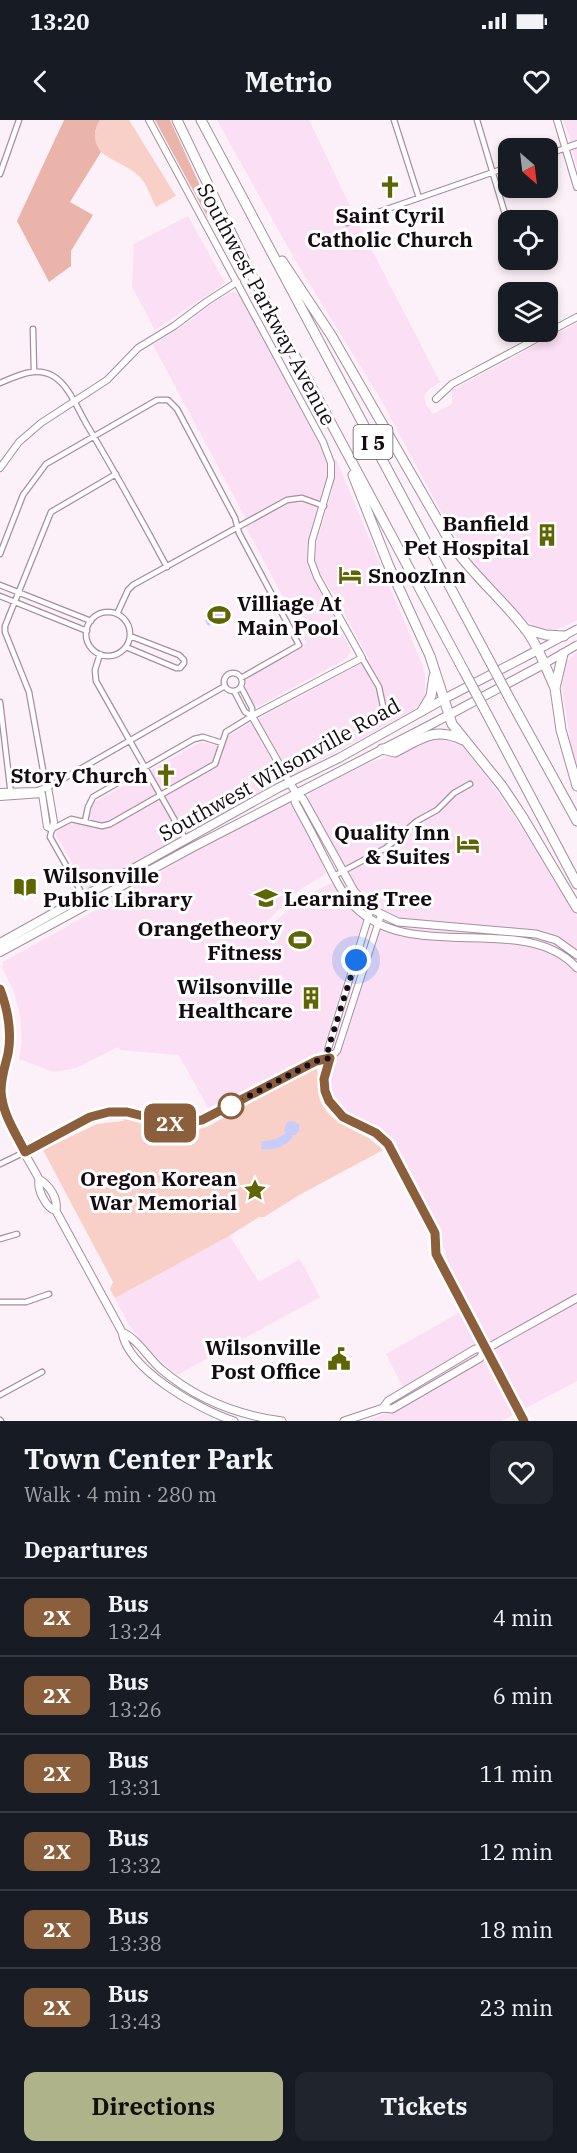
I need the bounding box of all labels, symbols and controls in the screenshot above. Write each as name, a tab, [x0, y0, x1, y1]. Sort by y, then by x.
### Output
text: 13:20	[30, 7, 89, 36]
text: Metrio	[245, 64, 332, 99]
icon: back	[24, 65, 57, 98]
icon: heart	[520, 65, 553, 98]
north arrow	[498, 138, 558, 198]
map controls	[498, 138, 558, 342]
church icon: Saint Cyril Catholic Church	[377, 174, 403, 200]
street label: Southwest Parkway Avenue	[191, 178, 343, 430]
place label: Saint Cyril Catholic Church	[307, 201, 473, 253]
button: locate	[498, 210, 558, 270]
button: layers	[498, 282, 558, 342]
road number: I 5	[354, 425, 392, 459]
place label: Banfield Pet Hospital	[404, 509, 529, 561]
building icon: Banfield Pet Hospital	[534, 522, 560, 548]
place label: SnoozInn	[368, 561, 466, 589]
hotel icon: SnoozInn	[337, 562, 363, 588]
place label: Villiage At Main Pool	[237, 589, 342, 641]
sports icon: Villiage At Main Pool	[206, 602, 232, 628]
street label: Southwest Wilsonville Road	[153, 691, 405, 847]
place label: Story Church	[10, 761, 148, 789]
church icon: Story Church	[153, 762, 179, 788]
place label: Quality Inn & Suites	[334, 818, 450, 870]
hotel icon: Quality Inn & Suites	[455, 831, 481, 857]
place label: Wilsonville Public Library	[43, 861, 193, 913]
library icon: Wilsonville Public Library	[12, 874, 38, 900]
place label: Learning Tree	[284, 884, 432, 912]
school or university icon: Learning Tree	[253, 885, 279, 911]
place label: Orangetheory Fitness	[138, 914, 282, 966]
sports icon: Orangetheory Fitness	[287, 927, 313, 953]
your location	[341, 945, 371, 975]
place label: Wilsonville Healthcare	[177, 972, 293, 1024]
building icon: Wilsonville Healthcare	[298, 985, 324, 1011]
unlabelled marker	[218, 1093, 244, 1119]
line badge: 2X	[143, 1104, 197, 1142]
text: 2X	[156, 1109, 184, 1137]
place label: Oregon Korean War Memorial	[80, 1164, 237, 1216]
place icon: Oregon Korean War Memorial	[242, 1177, 268, 1203]
place label: Wilsonville Post Office	[205, 1333, 321, 1385]
public building icon: Wilsonville Post Office	[326, 1346, 352, 1372]
text: Town Center Park	[24, 1440, 273, 1477]
button: heart	[490, 1441, 553, 1504]
text: Walk · 4 min · 280 m	[24, 1481, 217, 1508]
text: Departures	[24, 1535, 148, 1564]
text: Bus	[108, 1589, 149, 1618]
text: 2X	[43, 1603, 71, 1631]
text: 4 min	[493, 1603, 553, 1632]
text: 13:24	[108, 1618, 162, 1645]
text: Bus	[108, 1667, 149, 1696]
text: 2X	[43, 1681, 71, 1709]
text: 6 min	[493, 1681, 553, 1710]
text: 13:26	[108, 1696, 162, 1723]
text: Bus	[108, 1745, 149, 1774]
text: 2X	[43, 1759, 71, 1787]
text: 11 min	[480, 1759, 553, 1788]
text: 13:31	[108, 1774, 162, 1801]
text: Bus	[108, 1823, 149, 1852]
text: 2X	[43, 1837, 71, 1865]
text: 12 min	[480, 1837, 553, 1866]
text: 13:32	[108, 1852, 162, 1879]
text: Bus	[108, 1901, 149, 1930]
text: 2X	[43, 1915, 71, 1943]
text: 18 min	[480, 1915, 553, 1944]
text: 13:38	[108, 1930, 162, 1957]
text: Bus	[108, 1979, 149, 2008]
text: 2X	[43, 1993, 71, 2021]
text: 23 min	[480, 1993, 553, 2022]
text: 13:43	[108, 2008, 162, 2035]
button: Directions	[24, 2072, 283, 2141]
button: Tickets	[295, 2072, 553, 2141]

